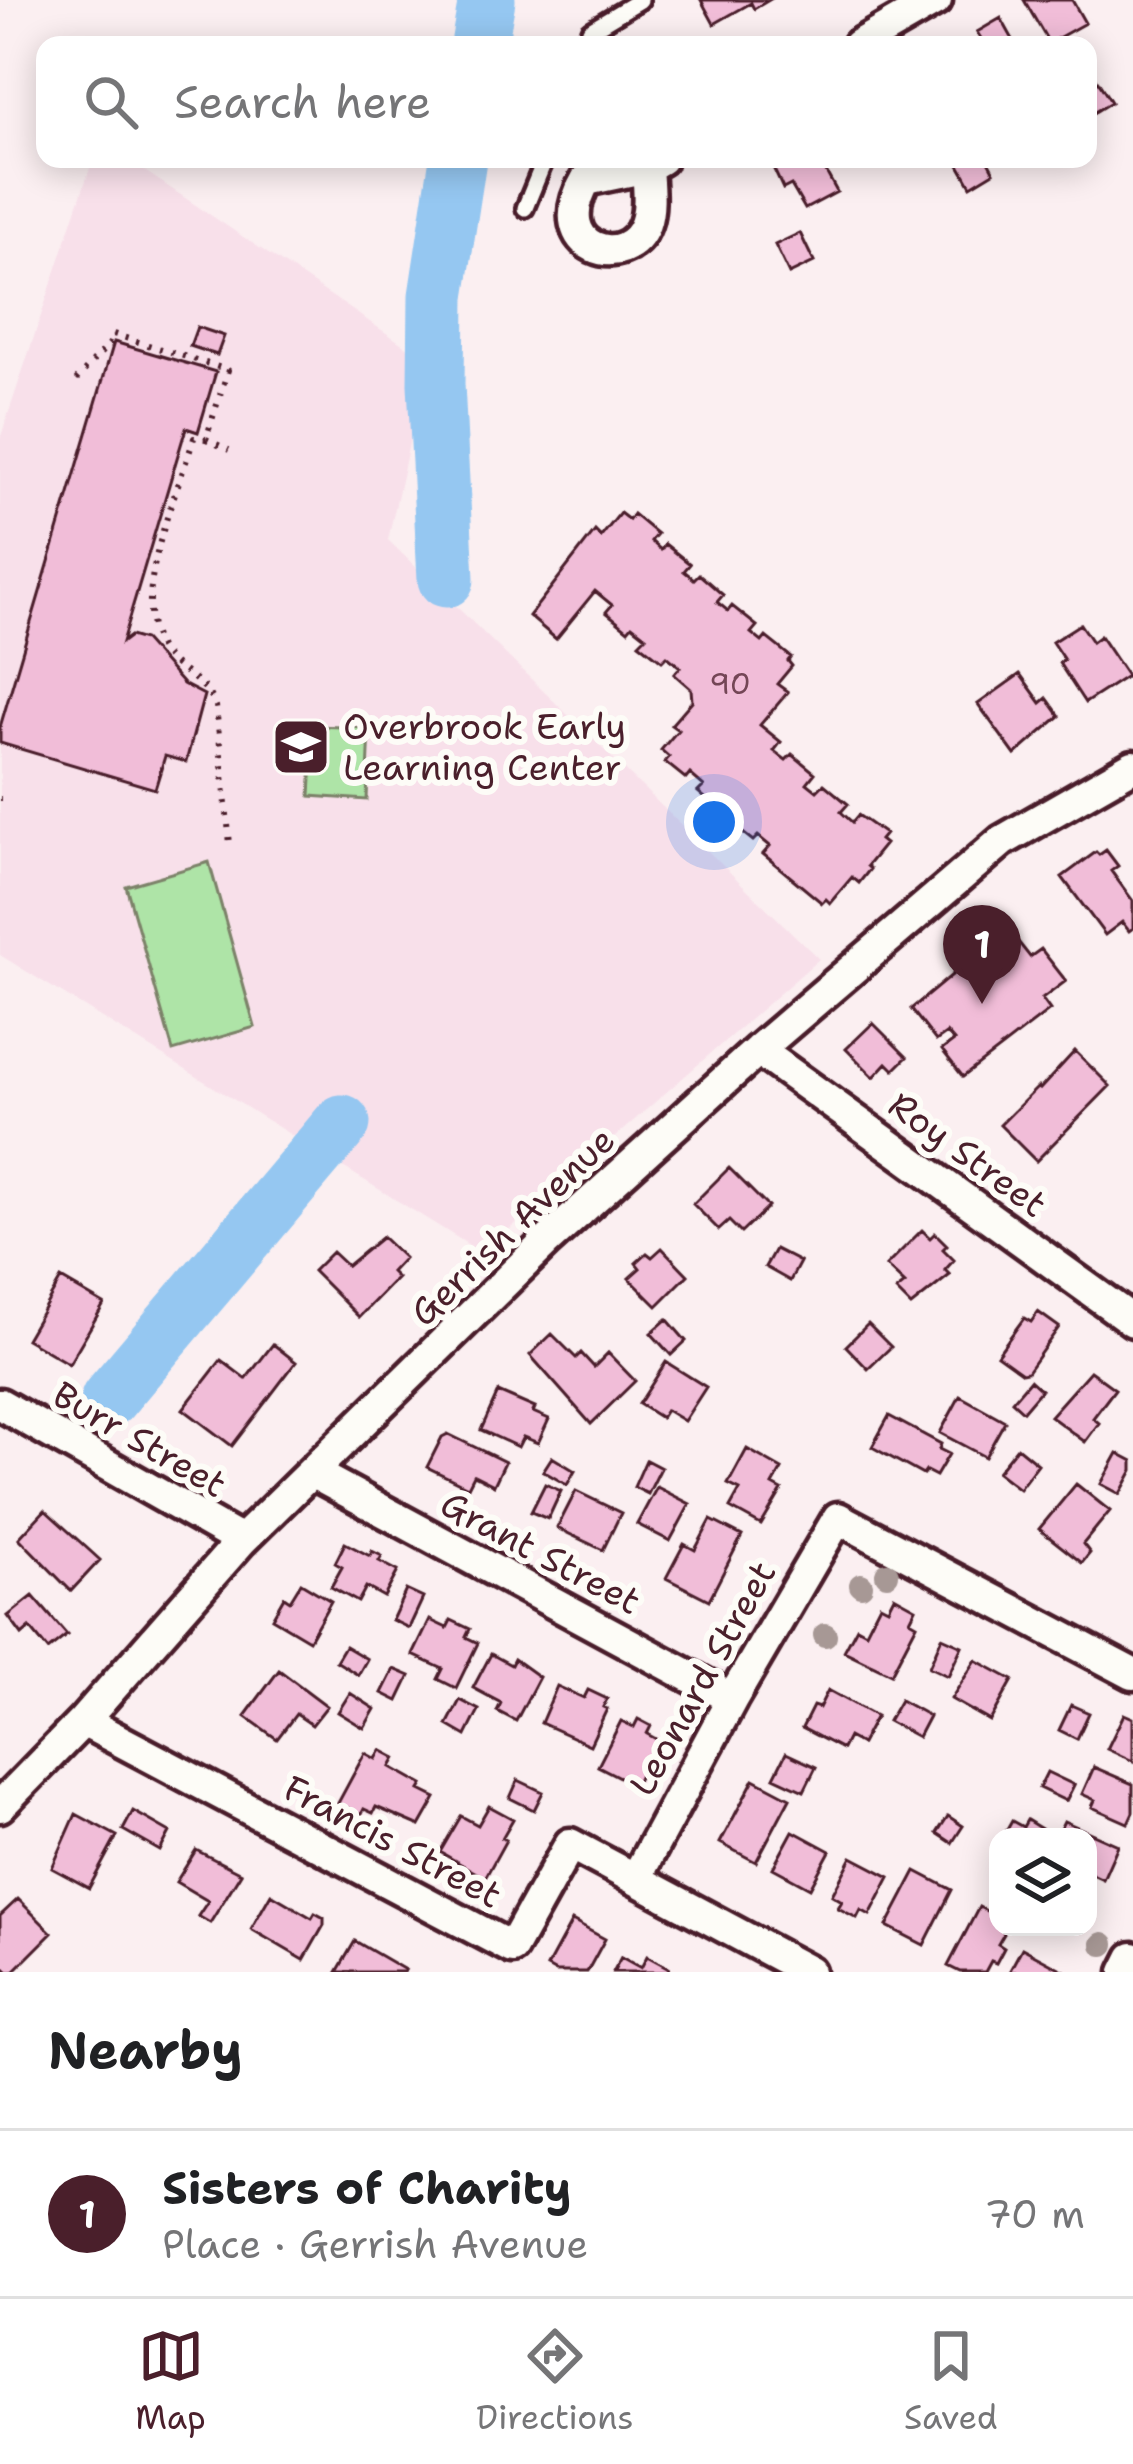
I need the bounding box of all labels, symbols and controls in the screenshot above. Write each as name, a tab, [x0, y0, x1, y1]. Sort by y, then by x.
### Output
search box	[36, 36, 1097, 168]
icon: search	[78, 69, 144, 135]
text: Search here	[174, 72, 431, 132]
house number: 90	[709, 663, 751, 704]
place label: Overbrook Early Learning Center	[343, 702, 626, 792]
school or university icon: Overbrook Early Learning Center	[270, 716, 332, 778]
your location	[684, 792, 744, 852]
pin: 1	[943, 905, 1021, 1004]
street label: Roy Street	[879, 1080, 1057, 1228]
street label: Gerrish Avenue	[399, 1116, 625, 1337]
street label: Burr Street	[44, 1370, 235, 1509]
street label: Grant Street	[432, 1479, 649, 1626]
street label: Leonard Street	[618, 1552, 787, 1804]
street label: Francis Street	[275, 1763, 510, 1919]
map controls	[989, 1828, 1097, 1936]
button: layers	[989, 1828, 1097, 1936]
text: Nearby	[48, 2016, 243, 2084]
text: Sisters of Charity	[162, 2158, 572, 2218]
text: 1	[78, 2188, 96, 2240]
text: 70 m	[984, 2188, 1085, 2240]
text: Place · Gerrish Avenue	[162, 2218, 588, 2270]
tab: Map	[135, 2323, 206, 2440]
tab: Directions	[476, 2323, 634, 2440]
tab: Saved	[904, 2323, 998, 2440]

